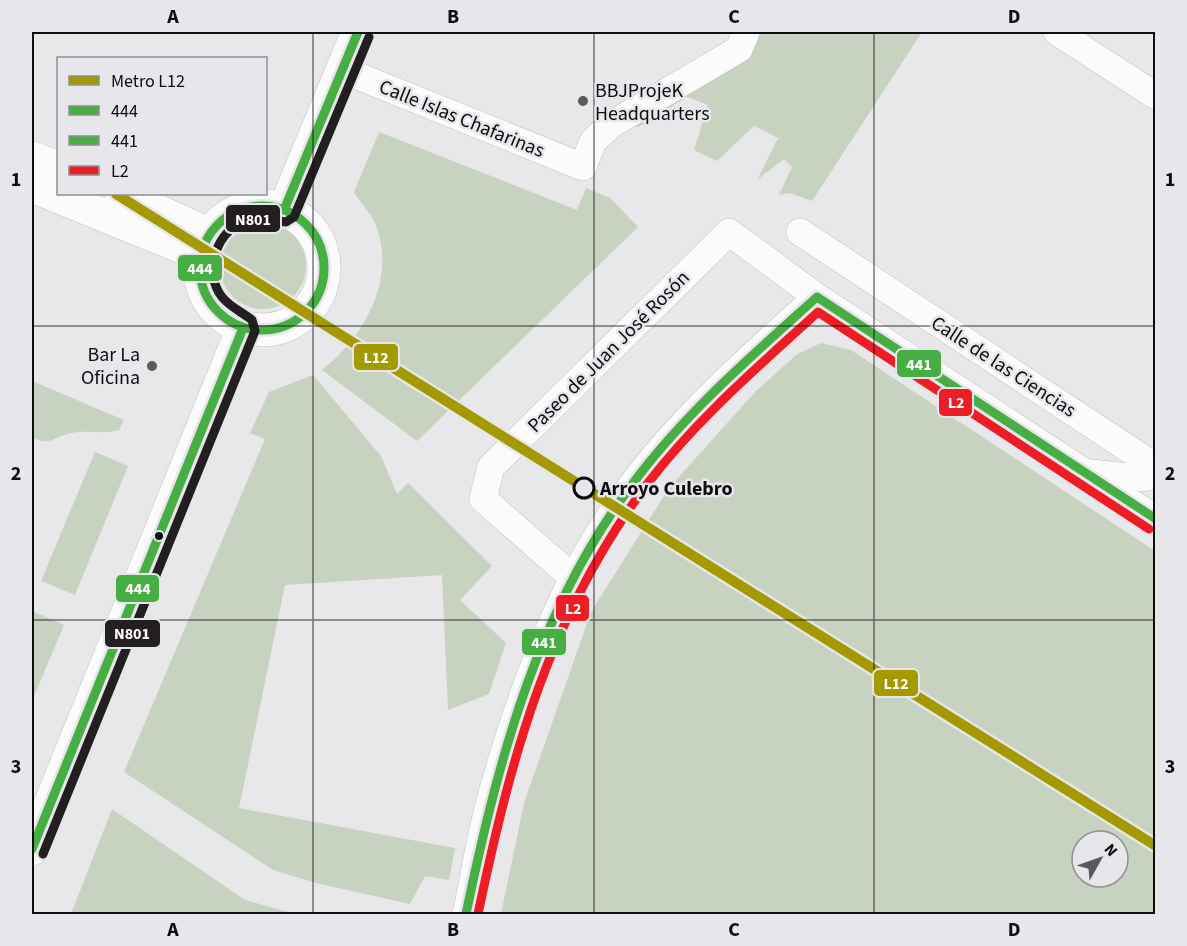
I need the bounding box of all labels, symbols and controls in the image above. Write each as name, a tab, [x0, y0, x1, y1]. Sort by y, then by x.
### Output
text: A	[166, 3, 179, 31]
text: B	[447, 3, 459, 31]
text: C	[728, 3, 740, 31]
text: D	[1008, 3, 1020, 31]
legend	[57, 57, 267, 195]
text: Metro L12	[111, 69, 185, 94]
street label: Calle Islas Chafarinas	[375, 73, 548, 165]
place label: BBJProjeK Headquarters	[595, 77, 710, 128]
marker: BBJProjeK Headquarters	[576, 94, 590, 108]
text: 444	[111, 99, 138, 124]
text: 441	[111, 129, 138, 154]
text: L2	[111, 159, 129, 184]
text: 1	[11, 166, 21, 194]
text: 1	[1165, 166, 1175, 194]
line badge: N801	[225, 204, 281, 233]
text: N801	[235, 209, 271, 231]
line badge: 444	[177, 254, 223, 282]
text: 444	[187, 258, 213, 280]
street label: Paseo de Juan José Rosón	[521, 264, 696, 439]
street label: Calle de las Ciencias	[925, 309, 1081, 424]
place label: Bar La Oficina	[81, 341, 140, 392]
line badge: L12	[353, 343, 399, 371]
text: L12	[363, 347, 389, 369]
line badge: 441	[896, 349, 942, 378]
text: 441	[906, 354, 932, 376]
marker: Bar La Oficina	[145, 359, 159, 373]
line badge: L2	[938, 388, 973, 417]
text: L2	[948, 392, 964, 414]
text: 2	[11, 460, 21, 488]
text: 2	[1165, 460, 1175, 488]
place label: Arroyo Culebro	[599, 475, 733, 503]
marker: Arroyo Culebro	[573, 477, 595, 499]
unlabelled marker	[153, 530, 165, 542]
line badge: 444	[115, 574, 160, 603]
text: 444	[125, 578, 151, 600]
line badge: L2	[555, 594, 590, 622]
text: L2	[565, 598, 581, 620]
line badge: N801	[104, 619, 161, 648]
text: N801	[114, 623, 150, 645]
line badge: 441	[521, 628, 567, 656]
text: 441	[531, 632, 557, 654]
line badge: L12	[873, 669, 919, 697]
text: L12	[883, 673, 909, 695]
text: 3	[11, 753, 21, 781]
text: 3	[1165, 753, 1175, 781]
north arrow	[1070, 829, 1130, 889]
text: N	[1099, 839, 1123, 861]
text: A	[166, 916, 179, 944]
text: B	[447, 916, 459, 944]
text: C	[728, 916, 740, 944]
text: D	[1008, 916, 1020, 944]

